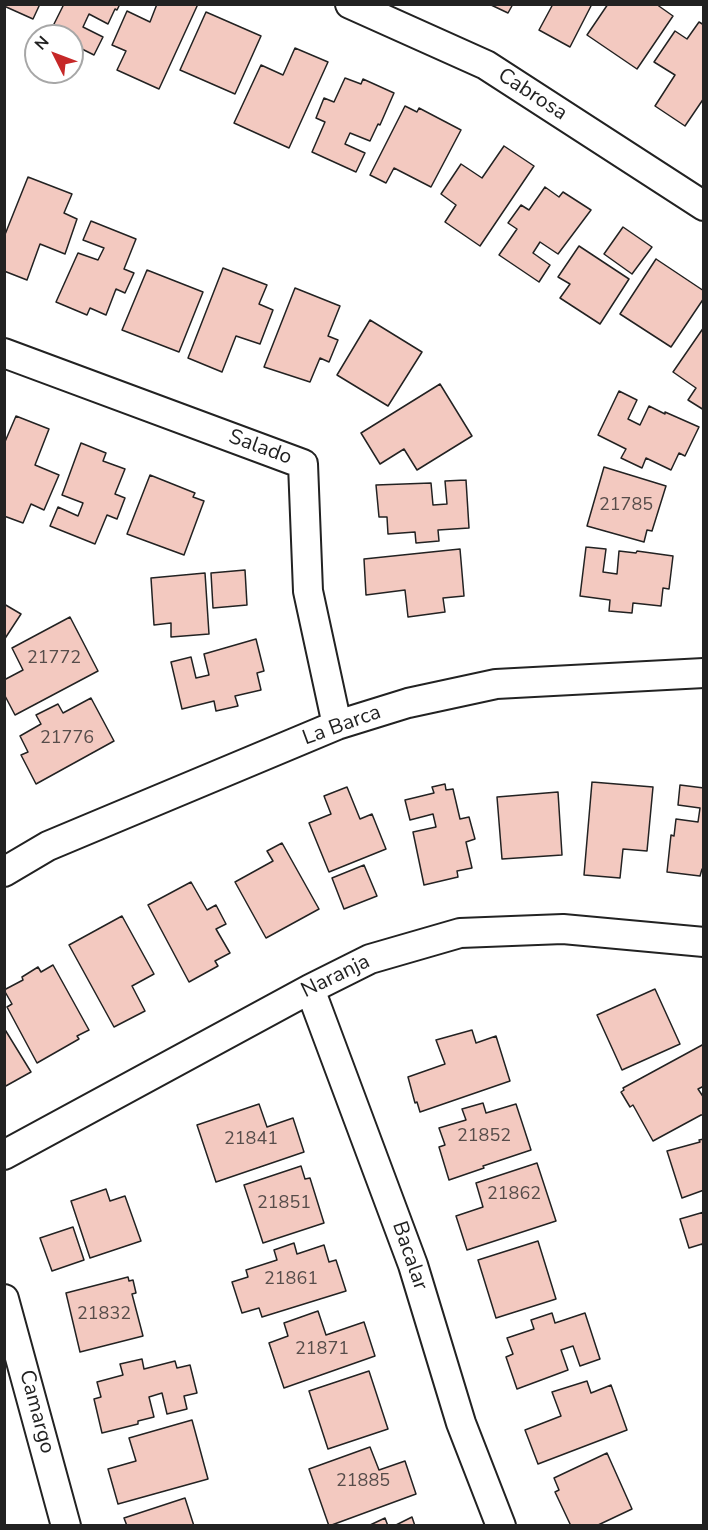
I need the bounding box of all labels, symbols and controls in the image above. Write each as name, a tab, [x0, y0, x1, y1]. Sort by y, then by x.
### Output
north arrow	[24, 24, 84, 84]
text: N	[30, 31, 54, 55]
street label: Cabrosa	[493, 63, 571, 127]
street label: Salado	[225, 425, 295, 471]
house number: 21785	[599, 495, 653, 517]
house number: 21772	[27, 648, 81, 670]
street label: La Barca	[299, 700, 385, 752]
house number: 21776	[40, 728, 94, 750]
street label: Naranja	[298, 950, 374, 1004]
house number: 21852	[457, 1126, 511, 1148]
house number: 21841	[224, 1129, 278, 1151]
house number: 21862	[487, 1184, 541, 1206]
house number: 21851	[257, 1193, 311, 1215]
street label: Bacalar	[386, 1218, 432, 1294]
house number: 21861	[264, 1269, 318, 1291]
house number: 21832	[77, 1304, 131, 1326]
house number: 21871	[295, 1339, 349, 1361]
street label: Camargo	[13, 1367, 59, 1457]
house number: 21885	[336, 1471, 390, 1493]

